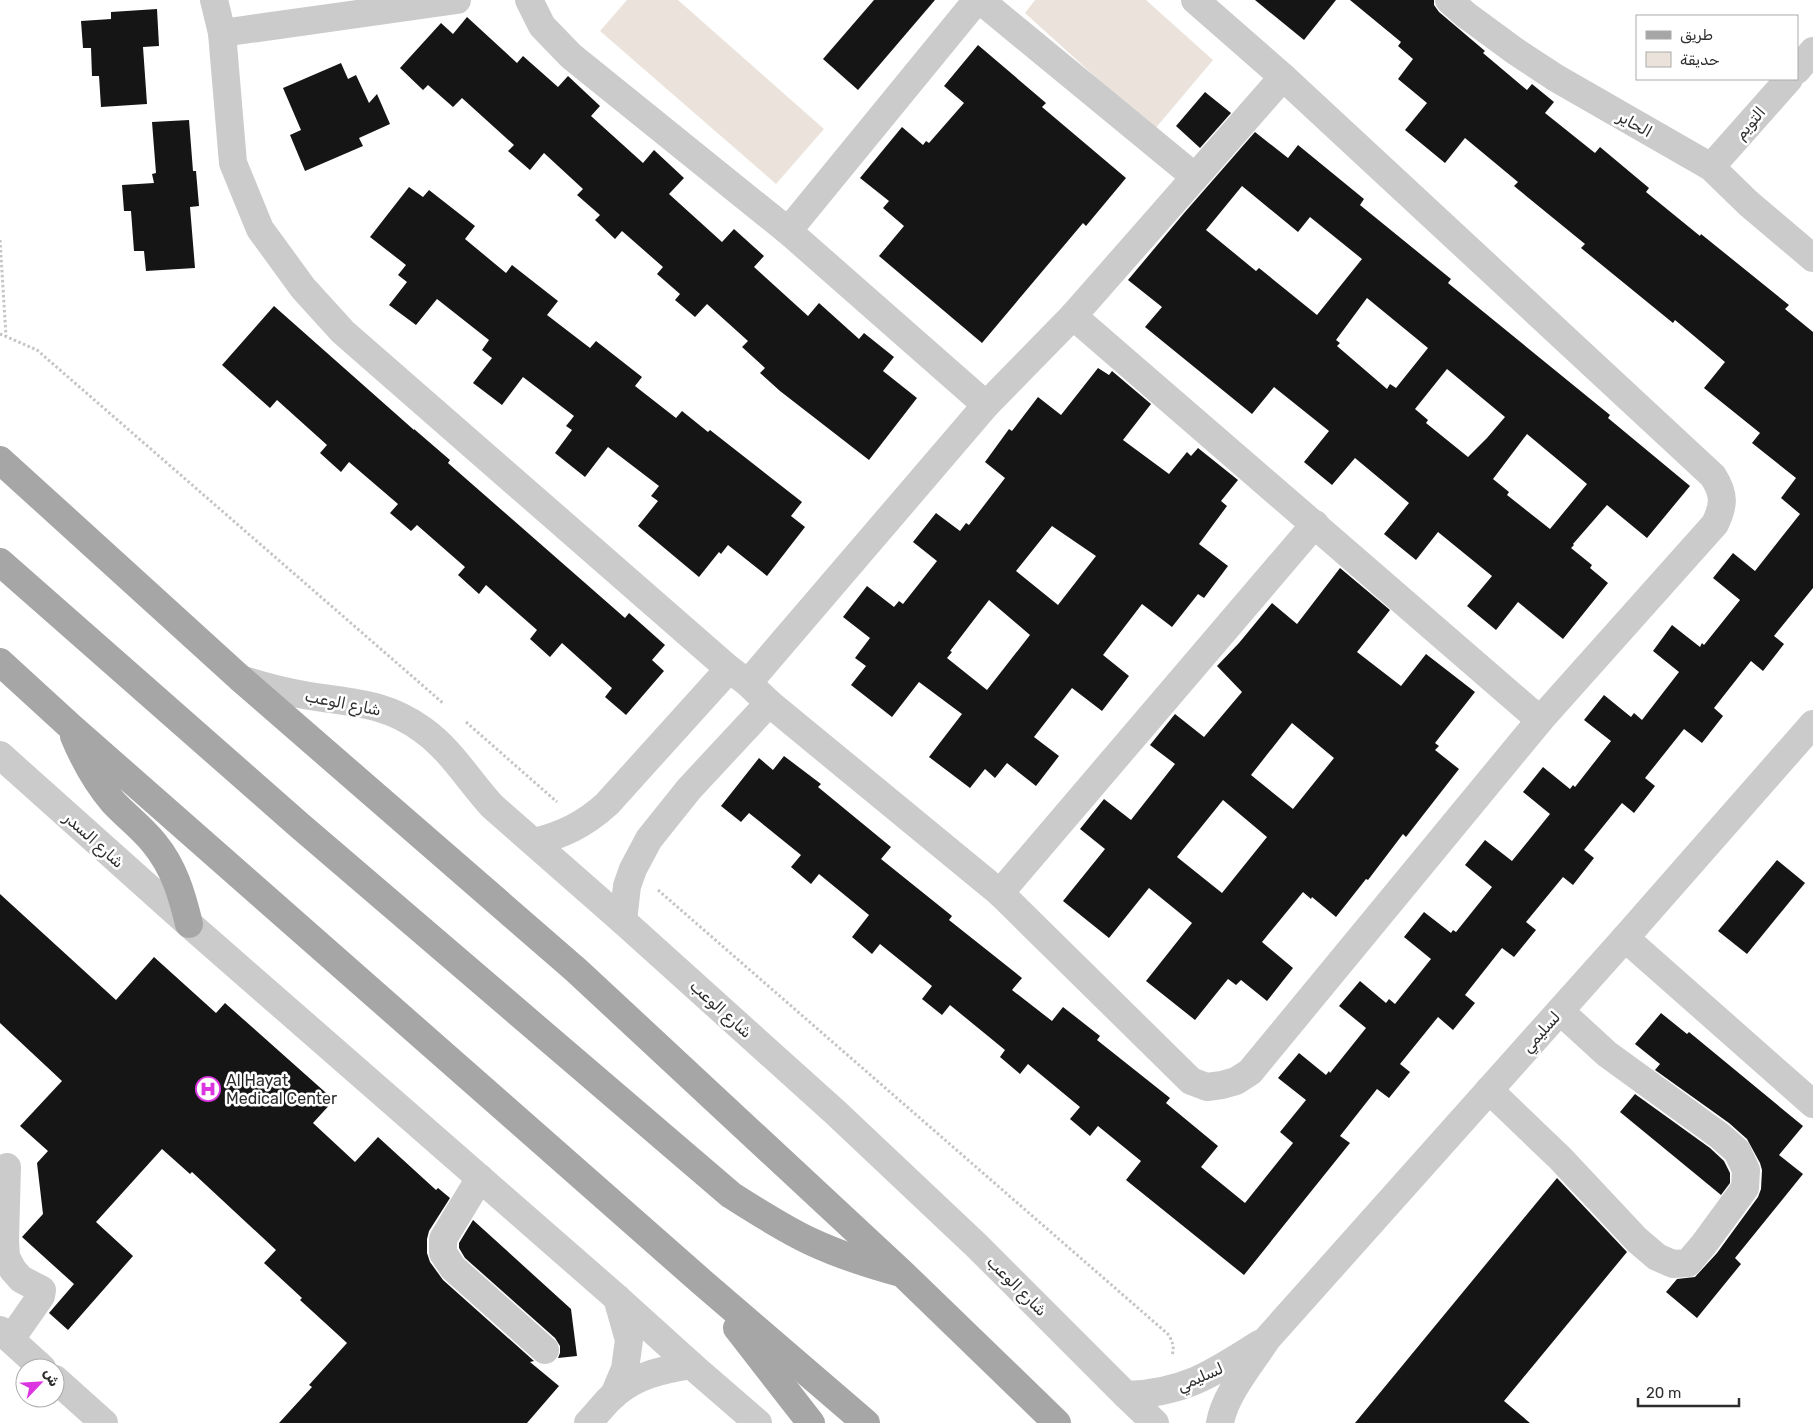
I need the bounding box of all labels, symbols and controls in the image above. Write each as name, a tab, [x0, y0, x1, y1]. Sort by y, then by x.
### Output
legend	[1636, 15, 1798, 80]
text: طريق	[1680, 26, 1713, 44]
text: حديقة	[1680, 51, 1720, 69]
street label: التويم	[1731, 103, 1770, 144]
street label: الحاير	[1613, 106, 1656, 142]
street label: شارع الوعب	[303, 686, 383, 722]
street label: شارع السدر	[58, 808, 128, 873]
street label: شارع الوعب	[685, 976, 756, 1043]
street label: لسليمي	[1518, 1008, 1567, 1058]
place label: Al Hayat Medical Center	[226, 1071, 337, 1108]
hospital icon: Al Hayat Medical Center	[195, 1076, 221, 1102]
street label: شارع الوعب	[982, 1252, 1051, 1321]
north arrow	[15, 1358, 65, 1408]
street label: لسليمي	[1174, 1358, 1227, 1398]
text: ش	[40, 1366, 63, 1390]
scale bar	[1638, 1376, 1739, 1408]
text: 20 m	[1646, 1384, 1681, 1402]

